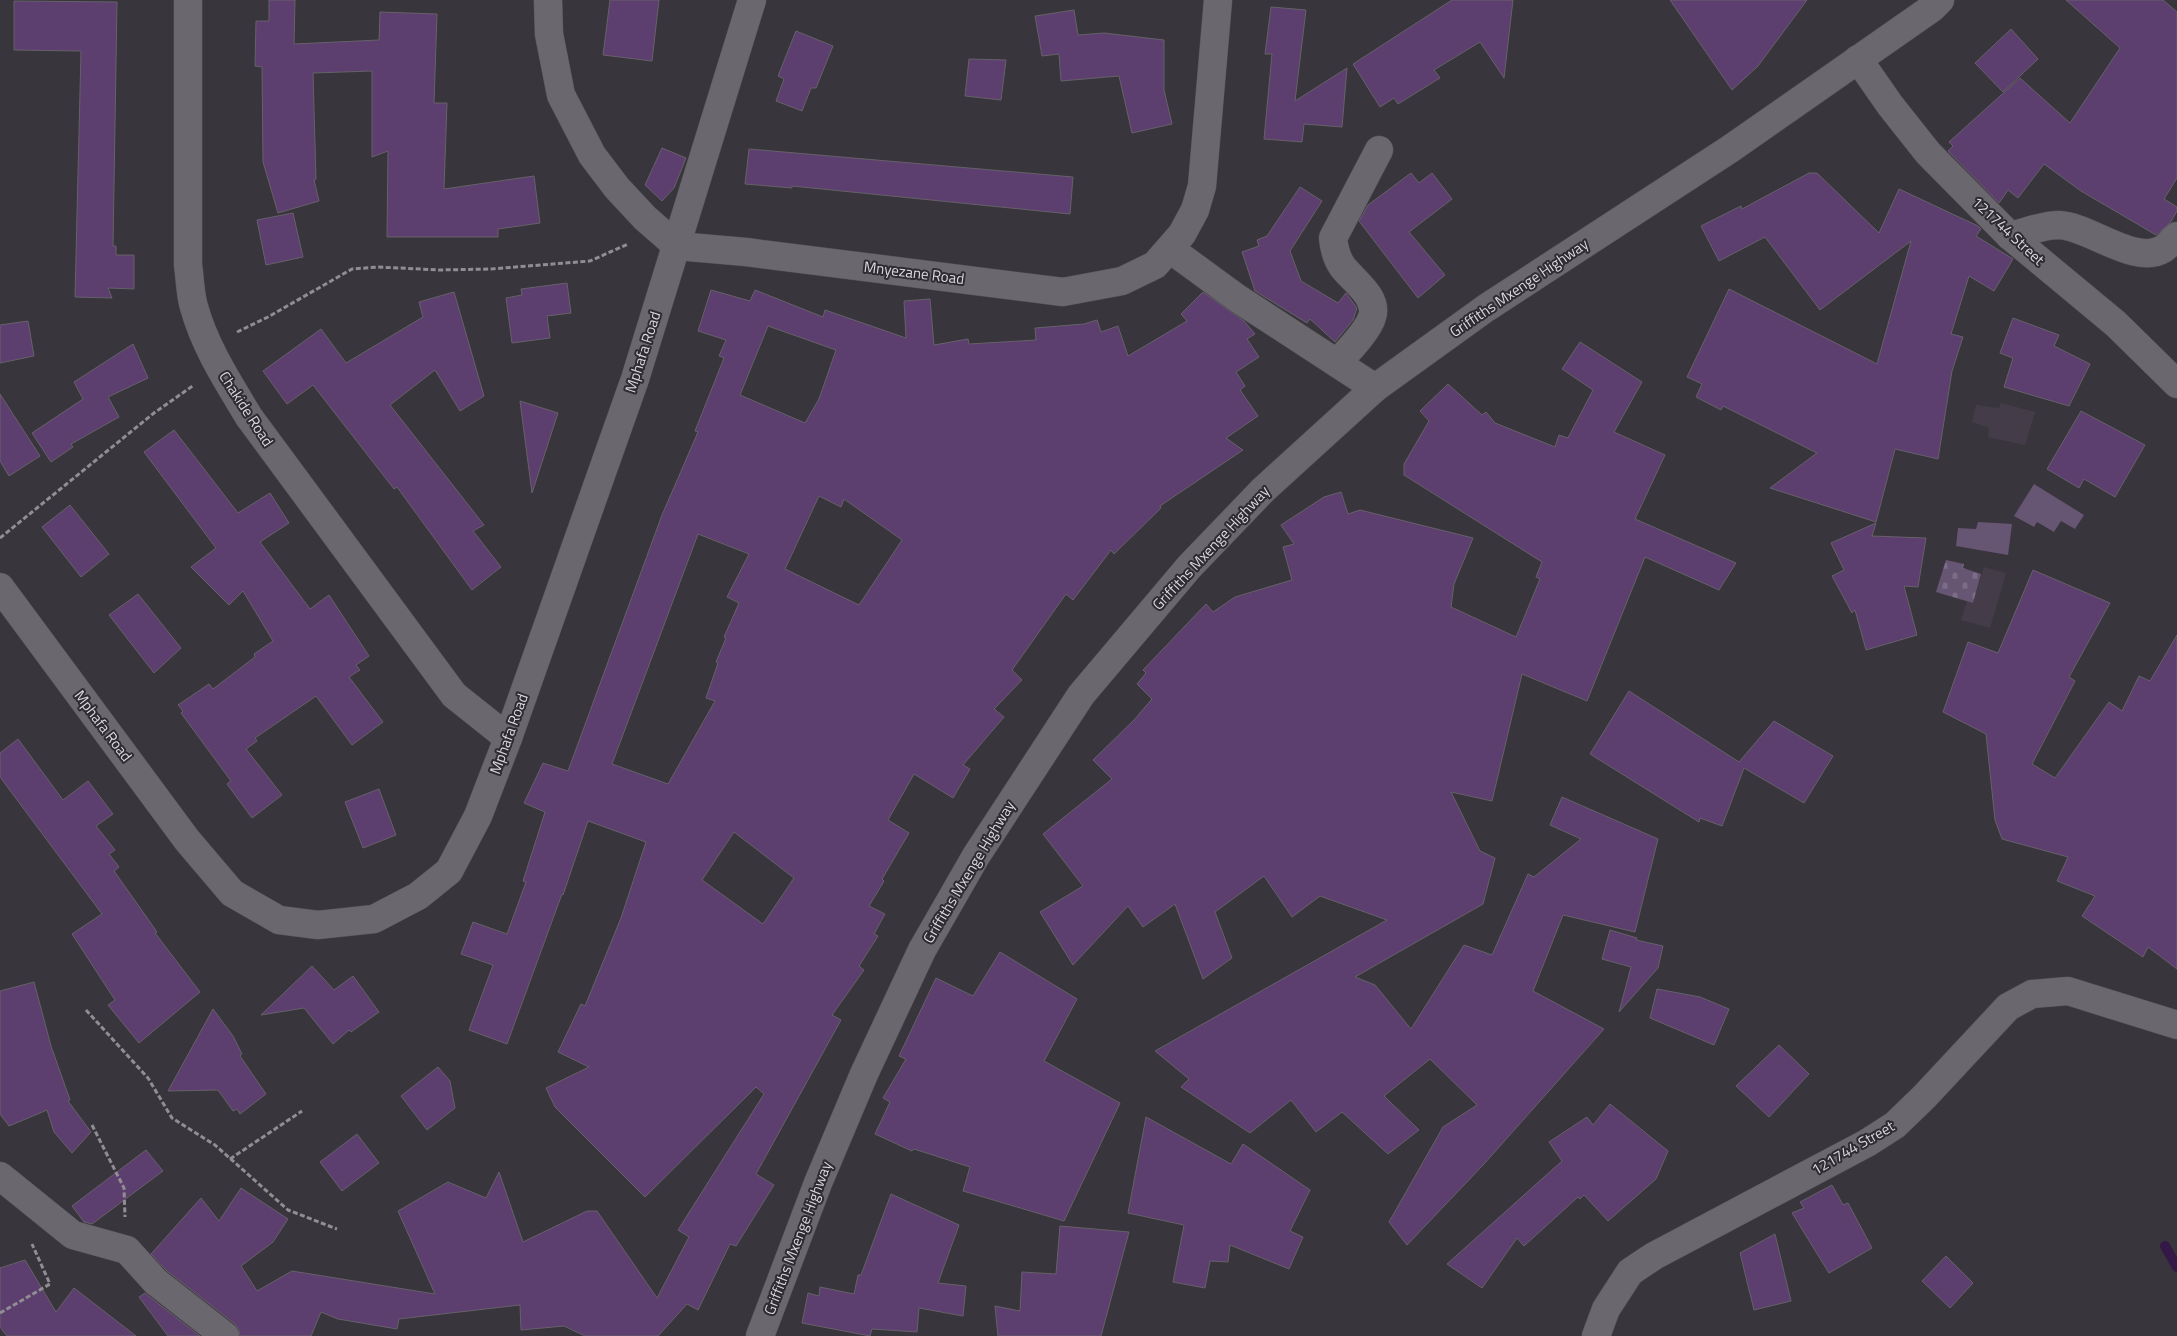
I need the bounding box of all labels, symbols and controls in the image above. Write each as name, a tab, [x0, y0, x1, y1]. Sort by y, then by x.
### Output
street label: 121744 Street	[1967, 191, 2050, 271]
street label: Griffiths Mxenge Highway	[1445, 232, 1593, 343]
street label: Mnyezane Road	[863, 255, 966, 290]
street label: Mphafa Road	[619, 308, 666, 396]
street label: Chakide Road	[213, 367, 279, 451]
street label: Griffiths Mxenge Highway	[1147, 480, 1275, 615]
street label: Mphafa Road	[69, 685, 138, 766]
street label: Mphafa Road	[483, 690, 534, 777]
street label: Griffiths Mxenge Highway	[917, 796, 1020, 948]
street label: 121744 Street	[1807, 1114, 1899, 1181]
street label: Griffiths Mxenge Highway	[758, 1158, 837, 1318]

